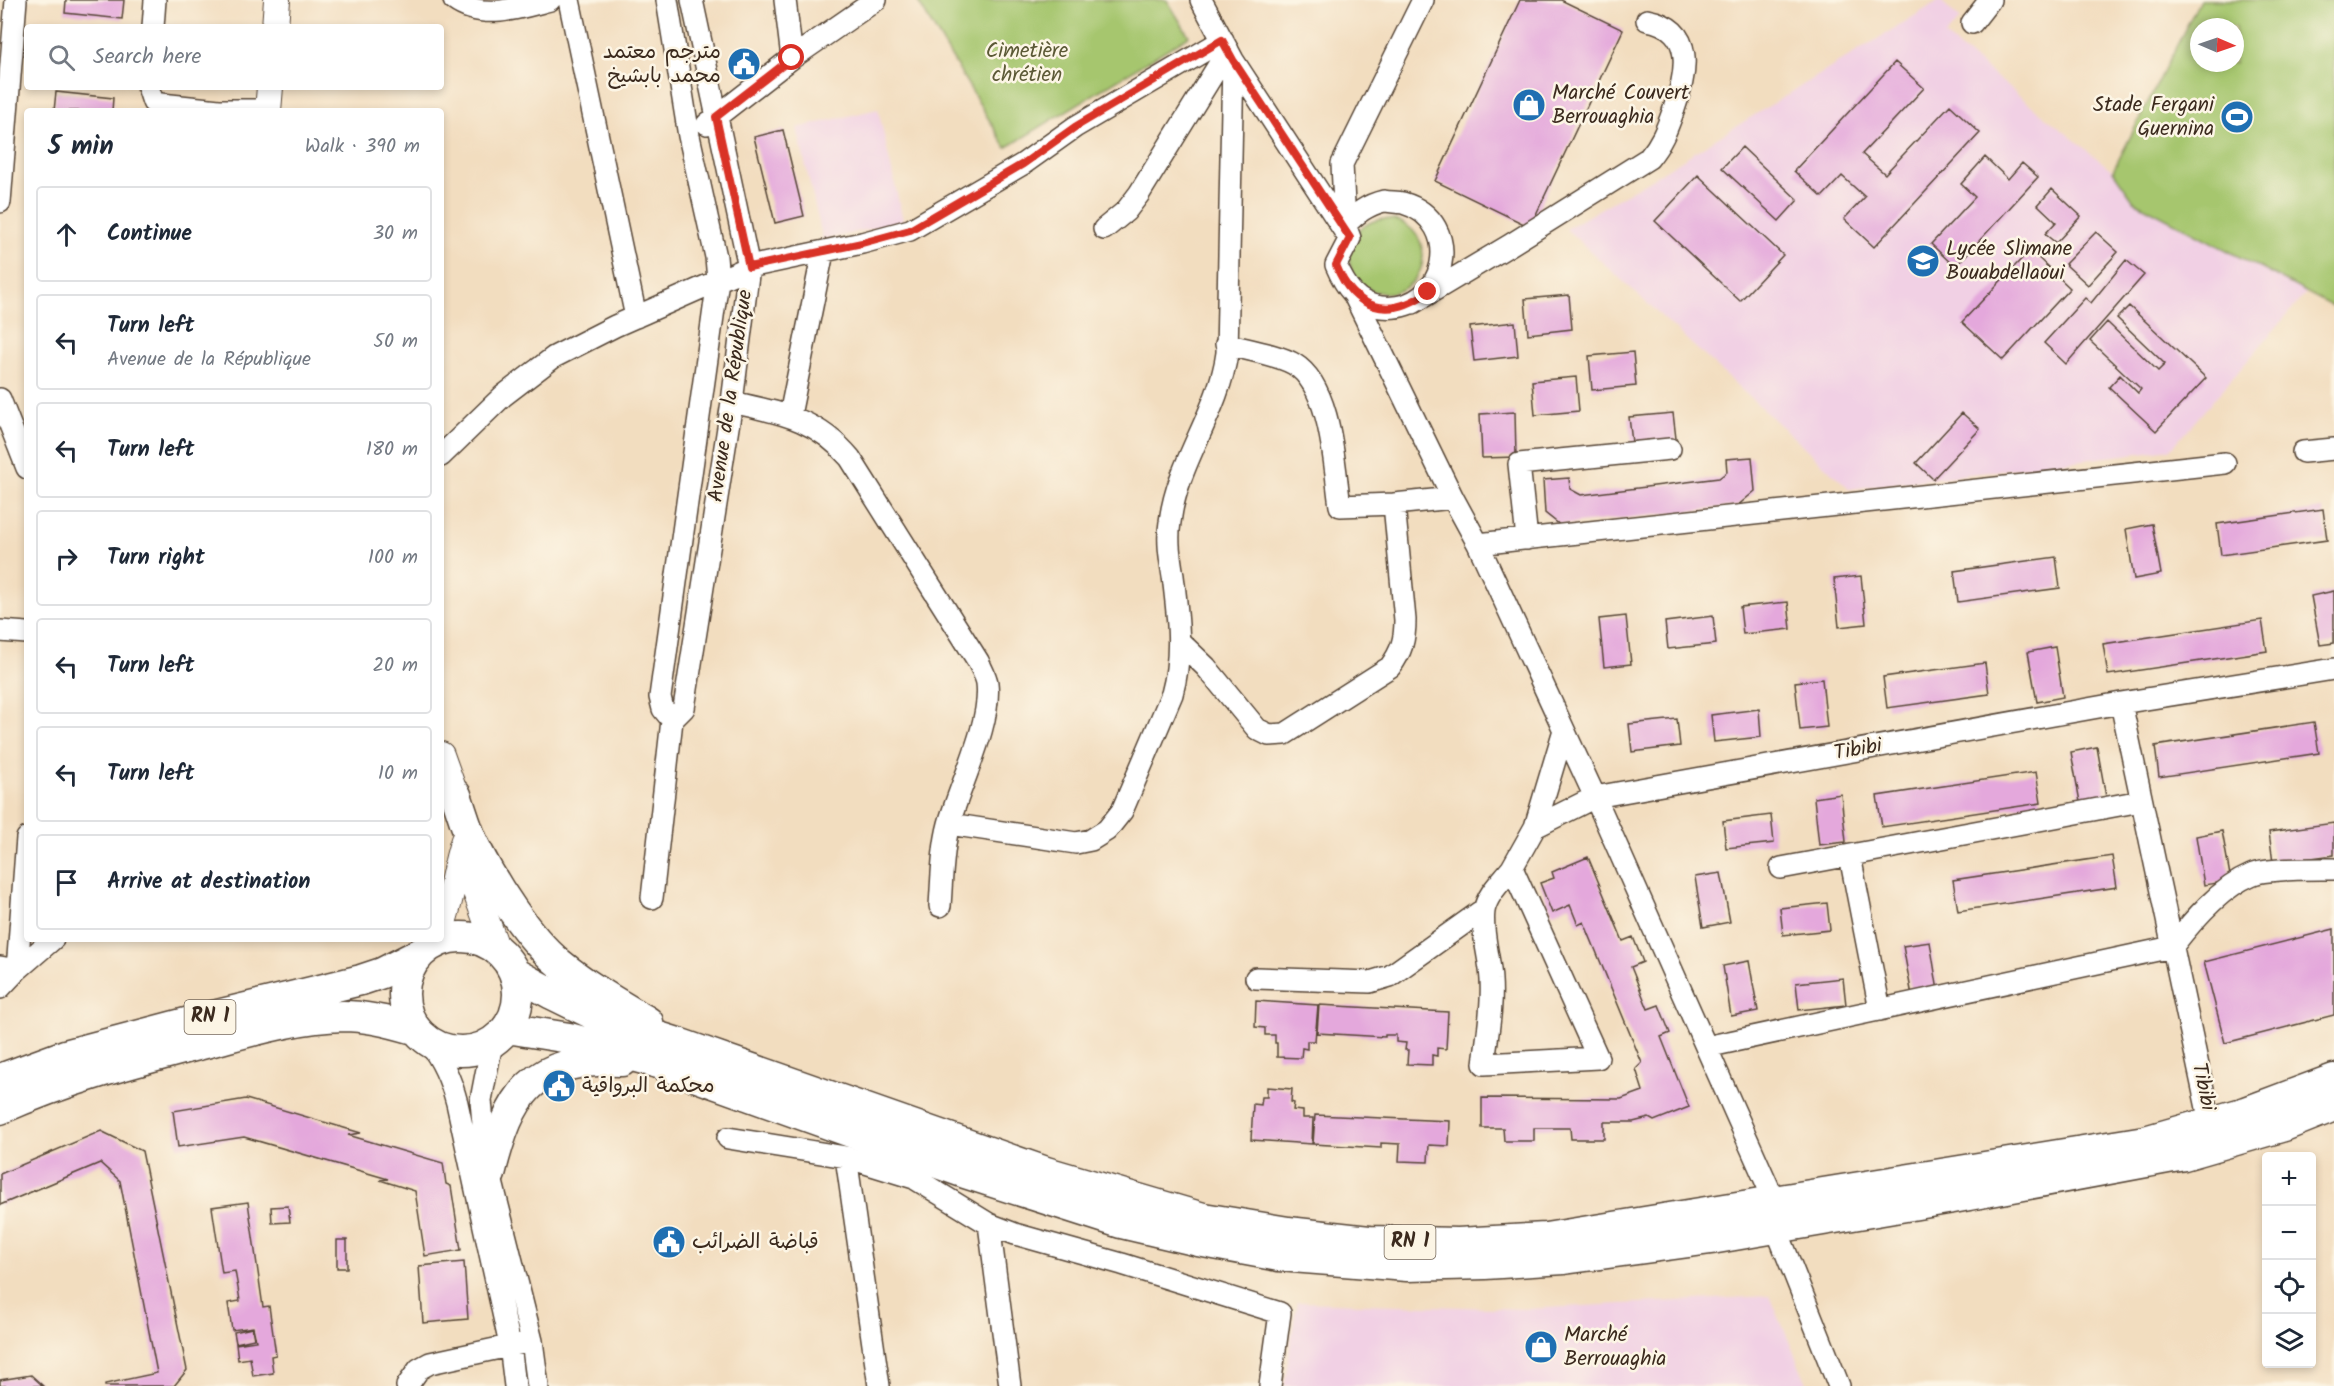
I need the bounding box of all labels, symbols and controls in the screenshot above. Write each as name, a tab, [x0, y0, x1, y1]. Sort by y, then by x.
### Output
north arrow	[2190, 18, 2244, 72]
search box	[24, 24, 444, 90]
park label: Cimetière chrétien	[986, 35, 1069, 92]
place label: مترجم معتمد محمد بابشيخ	[603, 36, 721, 93]
text: Search here	[93, 40, 201, 75]
icon: search	[45, 41, 78, 74]
route start	[778, 44, 804, 70]
public building icon: مترجم معتمد محمد بابشيخ	[726, 46, 762, 82]
place label: Marché Couvert Berrouaghia	[1552, 77, 1690, 134]
shop icon: Marché Couvert Berrouaghia	[1511, 87, 1547, 123]
place label: Stade Fergani Guernina	[2093, 89, 2215, 146]
sports icon: Stade Fergani Guernina	[2219, 99, 2255, 135]
text: 5 min	[48, 126, 114, 168]
text: Walk · 390 m	[305, 131, 420, 163]
text: Continue	[107, 217, 192, 252]
icon: ahead	[50, 218, 83, 251]
text: 30 m	[373, 218, 418, 250]
place label: Lycée Slimane Bouabdellaoui	[1946, 233, 2073, 290]
school or university icon: Lycée Slimane Bouabdellaoui	[1905, 243, 1941, 279]
route end	[1414, 278, 1440, 304]
street label: Avenue de la République	[700, 287, 762, 504]
text: Turn left	[107, 309, 194, 344]
icon: left	[50, 326, 83, 359]
text: 50 m	[373, 326, 418, 358]
text: Avenue de la République	[107, 344, 311, 376]
text: Turn left	[107, 433, 194, 468]
icon: left	[50, 434, 83, 467]
text: 180 m	[366, 434, 418, 466]
text: Turn right	[107, 541, 205, 576]
icon: right	[50, 542, 83, 575]
text: 100 m	[368, 542, 418, 574]
text: Turn left	[107, 649, 194, 684]
icon: left	[50, 650, 83, 683]
text: 20 m	[372, 650, 418, 682]
street label: Tibibi	[1831, 729, 1886, 770]
text: Turn left	[107, 757, 194, 792]
icon: left	[50, 758, 83, 791]
text: 10 m	[378, 758, 418, 790]
text: Arrive at destination	[107, 865, 310, 900]
icon: arrive	[50, 866, 83, 899]
road number: RN 1	[184, 1000, 236, 1034]
street label: Tibibi	[2182, 1060, 2224, 1115]
public building icon: محكمة البرواقية	[541, 1068, 577, 1104]
place label: محكمة البرواقية	[582, 1070, 715, 1103]
map controls	[2262, 1152, 2316, 1368]
button: +	[2262, 1152, 2316, 1206]
button: −	[2262, 1206, 2316, 1260]
public building icon: قباضة الضرائب	[651, 1224, 687, 1260]
road number: RN 1	[1384, 1225, 1436, 1259]
place label: قباضة الضرائب	[692, 1226, 819, 1259]
button: locate	[2262, 1260, 2316, 1314]
button: layers	[2262, 1314, 2316, 1368]
place label: Marché Berrouaghia	[1564, 1319, 1666, 1376]
shop icon: Marché Berrouaghia	[1523, 1329, 1559, 1365]

